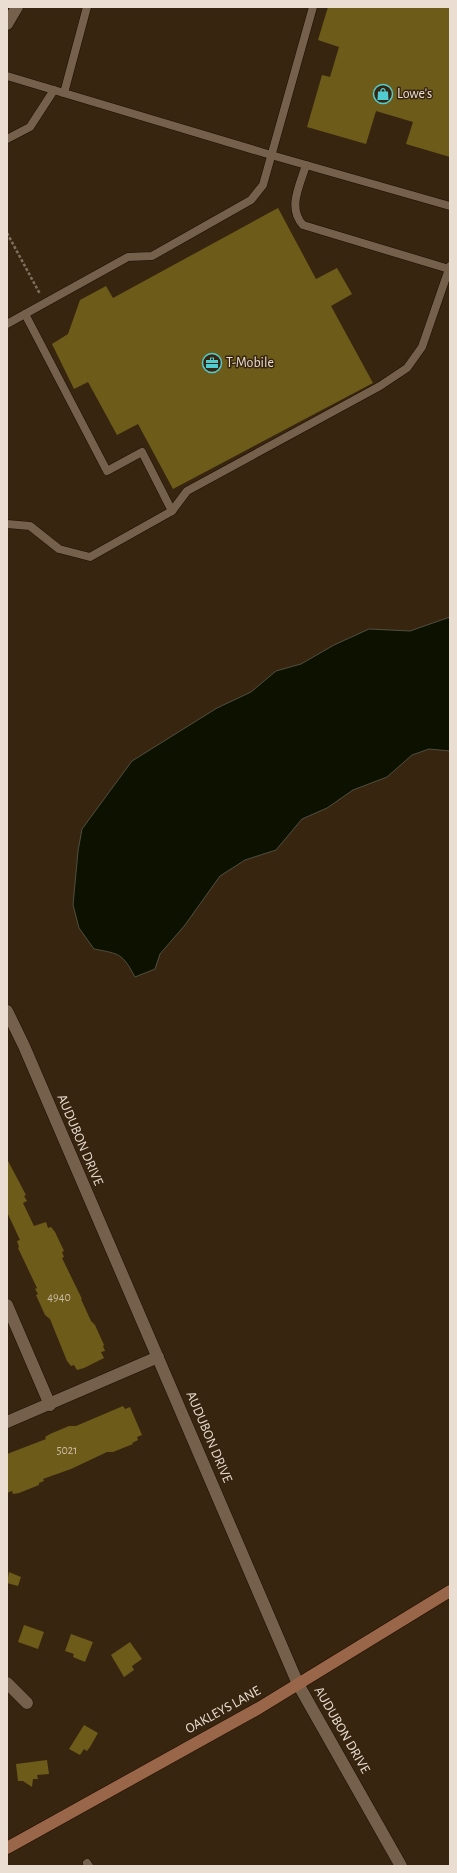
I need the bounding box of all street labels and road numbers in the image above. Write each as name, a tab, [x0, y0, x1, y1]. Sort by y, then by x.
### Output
street label: AUDUBON DRIVE	[54, 1092, 106, 1188]
street label: AUDUBON DRIVE	[183, 1389, 235, 1485]
street label: OAKLEYS LANE	[183, 1684, 263, 1736]
street label: AUDUBON DRIVE	[312, 1684, 373, 1776]

